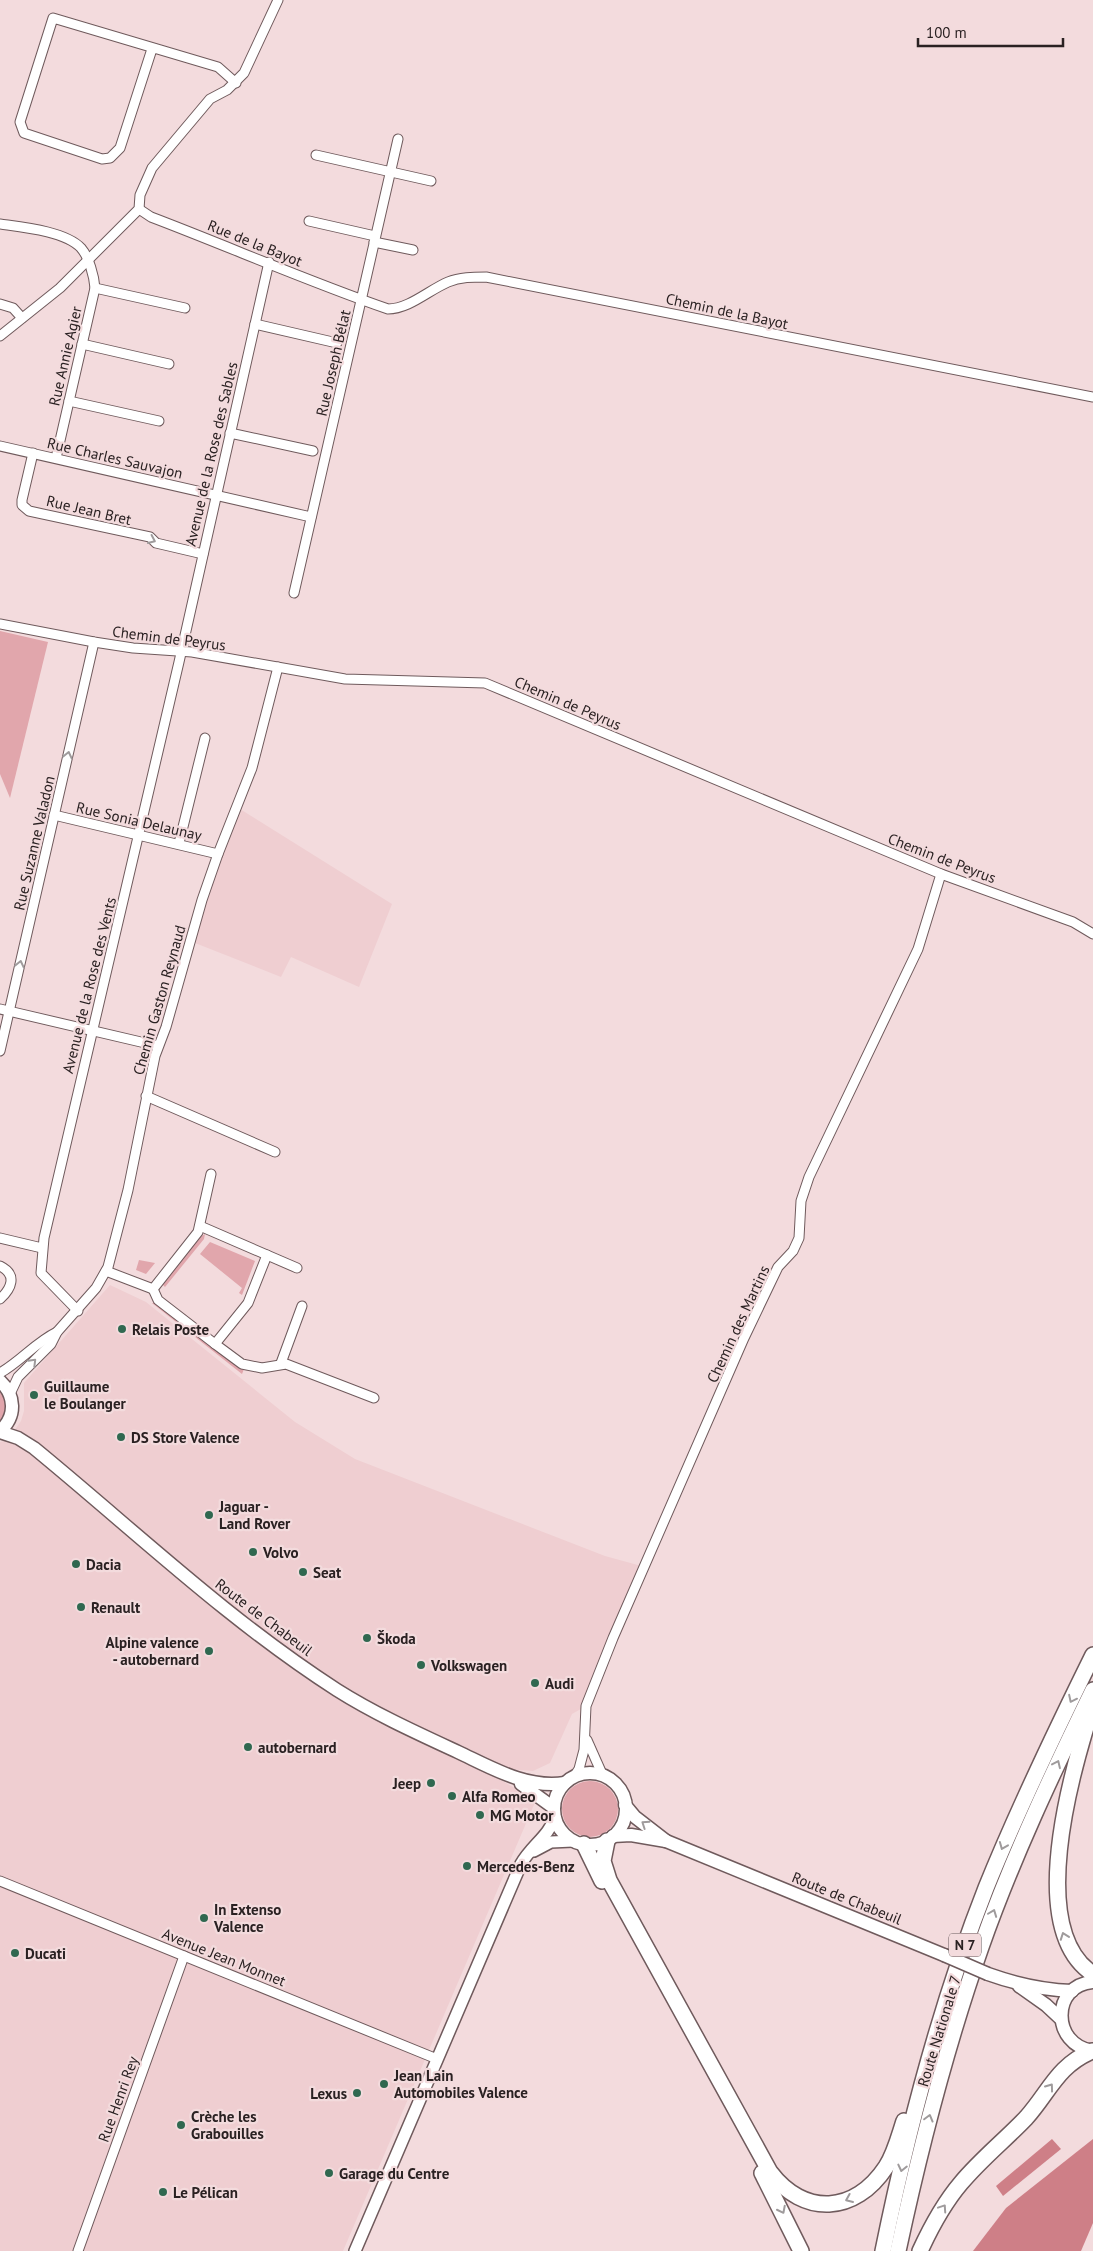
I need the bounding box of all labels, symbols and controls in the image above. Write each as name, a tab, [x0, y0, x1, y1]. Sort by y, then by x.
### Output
scale bar	[918, 15, 1063, 47]
text: 100 m	[926, 23, 967, 42]
street label: Rue de la Bayot	[205, 215, 305, 271]
street label: Chemin de la Bayot	[664, 289, 790, 333]
street label: Rue Annie Agier	[44, 304, 86, 408]
street label: Rue Joseph Bélat	[312, 308, 354, 418]
street label: Avenue de la Rose des Sables	[181, 360, 241, 548]
street label: Rue Charles Sauvajon	[45, 433, 185, 483]
street label: Rue Jean Bret	[45, 491, 133, 529]
one-way arrow	[146, 533, 155, 543]
street label: Chemin de Peyrus	[111, 622, 227, 654]
street label: Chemin de Peyrus	[512, 672, 624, 734]
one-way arrow	[62, 750, 73, 759]
street label: Rue Suzanne Valadon	[9, 774, 59, 912]
street label: Rue Sonia Delaunay	[74, 797, 204, 845]
street label: Chemin de Peyrus	[885, 829, 999, 887]
street label: Avenue de la Rose des Vents	[58, 895, 120, 1075]
street label: Chemin Gaston Reynaud	[128, 923, 190, 1077]
one-way arrow	[14, 960, 25, 969]
street label: Chemin des Martins	[702, 1262, 774, 1386]
place label: Relais Poste	[132, 1320, 210, 1339]
marker: Relais Poste	[116, 1323, 128, 1335]
one-way arrow	[27, 1359, 36, 1368]
place label: Guillaume le Boulanger	[44, 1377, 127, 1413]
marker: Guillaume le Boulanger	[28, 1389, 40, 1401]
place label: DS Store Valence	[131, 1428, 240, 1447]
marker: DS Store Valence	[115, 1431, 127, 1443]
place label: Jaguar - Land Rover	[218, 1497, 291, 1533]
marker: Jaguar - Land Rover	[203, 1509, 215, 1521]
place label: Volvo	[262, 1543, 299, 1562]
marker: Volvo	[247, 1546, 259, 1558]
place label: Dacia	[86, 1555, 121, 1574]
marker: Dacia	[70, 1558, 82, 1570]
place label: Seat	[313, 1563, 342, 1582]
marker: Seat	[297, 1566, 309, 1578]
street label: Route de Chabeuil	[212, 1574, 317, 1660]
place label: Renault	[91, 1598, 141, 1617]
marker: Renault	[75, 1601, 87, 1613]
place label: Škoda	[377, 1629, 416, 1648]
marker: Škoda	[361, 1632, 373, 1644]
place label: Alpine valence - autobernard	[105, 1633, 199, 1669]
marker: Alpine valence - autobernard	[203, 1645, 215, 1657]
place label: Volkswagen	[430, 1656, 507, 1675]
marker: Volkswagen	[415, 1659, 427, 1671]
place label: Audi	[545, 1674, 574, 1693]
marker: Audi	[529, 1677, 541, 1689]
one-way arrow	[1067, 1694, 1078, 1703]
place label: autobernard	[258, 1738, 337, 1757]
marker: autobernard	[242, 1741, 254, 1753]
one-way arrow	[1051, 1760, 1062, 1769]
place label: Jeep	[392, 1774, 421, 1793]
marker: Jeep	[425, 1777, 437, 1789]
place label: Alfa Romeo	[462, 1787, 536, 1806]
marker: Alfa Romeo	[446, 1790, 458, 1802]
place label: MG Motor	[490, 1806, 554, 1825]
marker: MG Motor	[474, 1809, 486, 1821]
one-way arrow	[641, 1821, 650, 1830]
one-way arrow	[999, 1841, 1010, 1850]
place label: Mercedes-Benz	[477, 1857, 575, 1876]
marker: Mercedes-Benz	[461, 1860, 473, 1872]
street label: Route de Chabeuil	[789, 1867, 905, 1929]
place label: In Extenso Valence	[213, 1900, 281, 1936]
one-way arrow	[987, 1909, 998, 1918]
marker: In Extenso Valence	[198, 1912, 210, 1924]
street label: Avenue Jean Monnet	[159, 1924, 289, 1990]
one-way arrow	[1060, 1933, 1070, 1941]
road number: N 7	[949, 1934, 981, 1956]
place label: Ducati	[25, 1944, 66, 1963]
marker: Ducati	[9, 1947, 21, 1959]
street label: Route Nationale 7	[913, 1973, 965, 2089]
street label: Rue Henri Rey	[94, 2053, 142, 2145]
place label: Jean Lain Automobiles Valence	[393, 2066, 528, 2102]
marker: Jean Lain Automobiles Valence	[378, 2078, 390, 2090]
place label: Lexus	[310, 2084, 347, 2103]
one-way arrow	[1045, 2084, 1053, 2093]
marker: Lexus	[351, 2087, 363, 2099]
place label: Crèche les Grabouilles	[191, 2107, 264, 2143]
one-way arrow	[923, 2114, 934, 2123]
marker: Crèche les Grabouilles	[175, 2119, 187, 2131]
one-way arrow	[897, 2163, 908, 2172]
place label: Garage du Centre	[339, 2164, 450, 2183]
marker: Garage du Centre	[323, 2167, 335, 2179]
place label: Le Pélican	[173, 2183, 238, 2202]
marker: Le Pélican	[157, 2186, 169, 2198]
one-way arrow	[845, 2193, 854, 2204]
one-way arrow	[776, 2205, 786, 2214]
one-way arrow	[937, 2205, 946, 2214]

